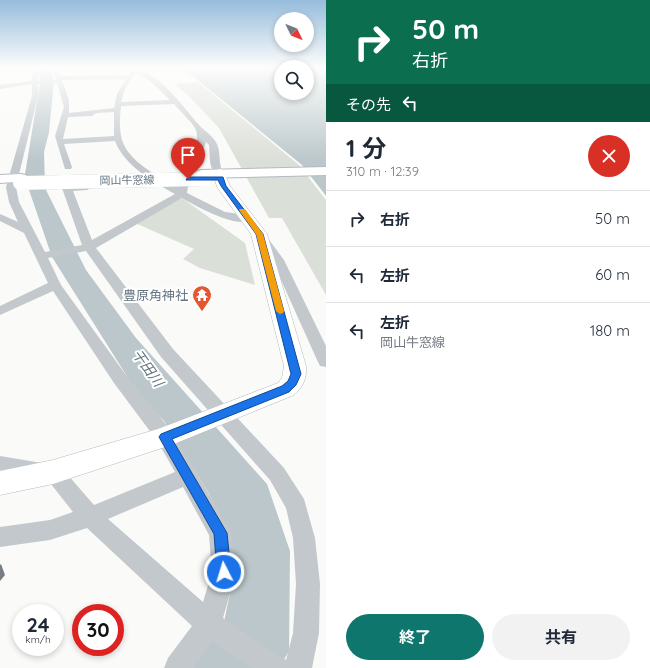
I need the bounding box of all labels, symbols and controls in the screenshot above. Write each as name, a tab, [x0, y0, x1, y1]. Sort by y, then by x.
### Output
text: 50 m	[412, 11, 479, 46]
north arrow	[274, 12, 314, 52]
map controls	[274, 12, 314, 100]
icon: right	[346, 16, 398, 68]
text: 右折	[412, 49, 448, 72]
button: search	[274, 60, 314, 100]
icon: left	[399, 92, 421, 114]
text: その先	[346, 95, 391, 114]
text: 1 分	[346, 133, 386, 163]
button: close	[588, 135, 630, 177]
pin	[171, 138, 205, 179]
icon: arrive	[177, 144, 199, 166]
text: 310 m · 12:39	[346, 163, 419, 179]
street label: 岡山牛窓線	[99, 173, 155, 187]
icon: right	[346, 208, 368, 230]
text: 50 m	[595, 209, 630, 228]
text: 右折	[380, 210, 410, 229]
icon: left	[346, 264, 368, 286]
text: 60 m	[595, 265, 630, 284]
text: 左折	[380, 266, 410, 285]
temple icon: 豊原角神社	[191, 284, 213, 312]
place label: 豊原角神社	[123, 287, 188, 303]
text: 左折	[380, 313, 410, 332]
icon: left	[346, 320, 368, 342]
text: 180 m	[590, 321, 630, 340]
text: 岡山牛窓線	[380, 334, 445, 350]
water label: 干田川	[128, 346, 169, 392]
position arrow	[203, 551, 245, 593]
speed limit sign: 30	[72, 604, 124, 656]
text: 24	[26, 612, 50, 637]
button: 終了	[346, 614, 484, 660]
button: 共有	[492, 614, 630, 660]
text: km/h	[25, 633, 51, 646]

